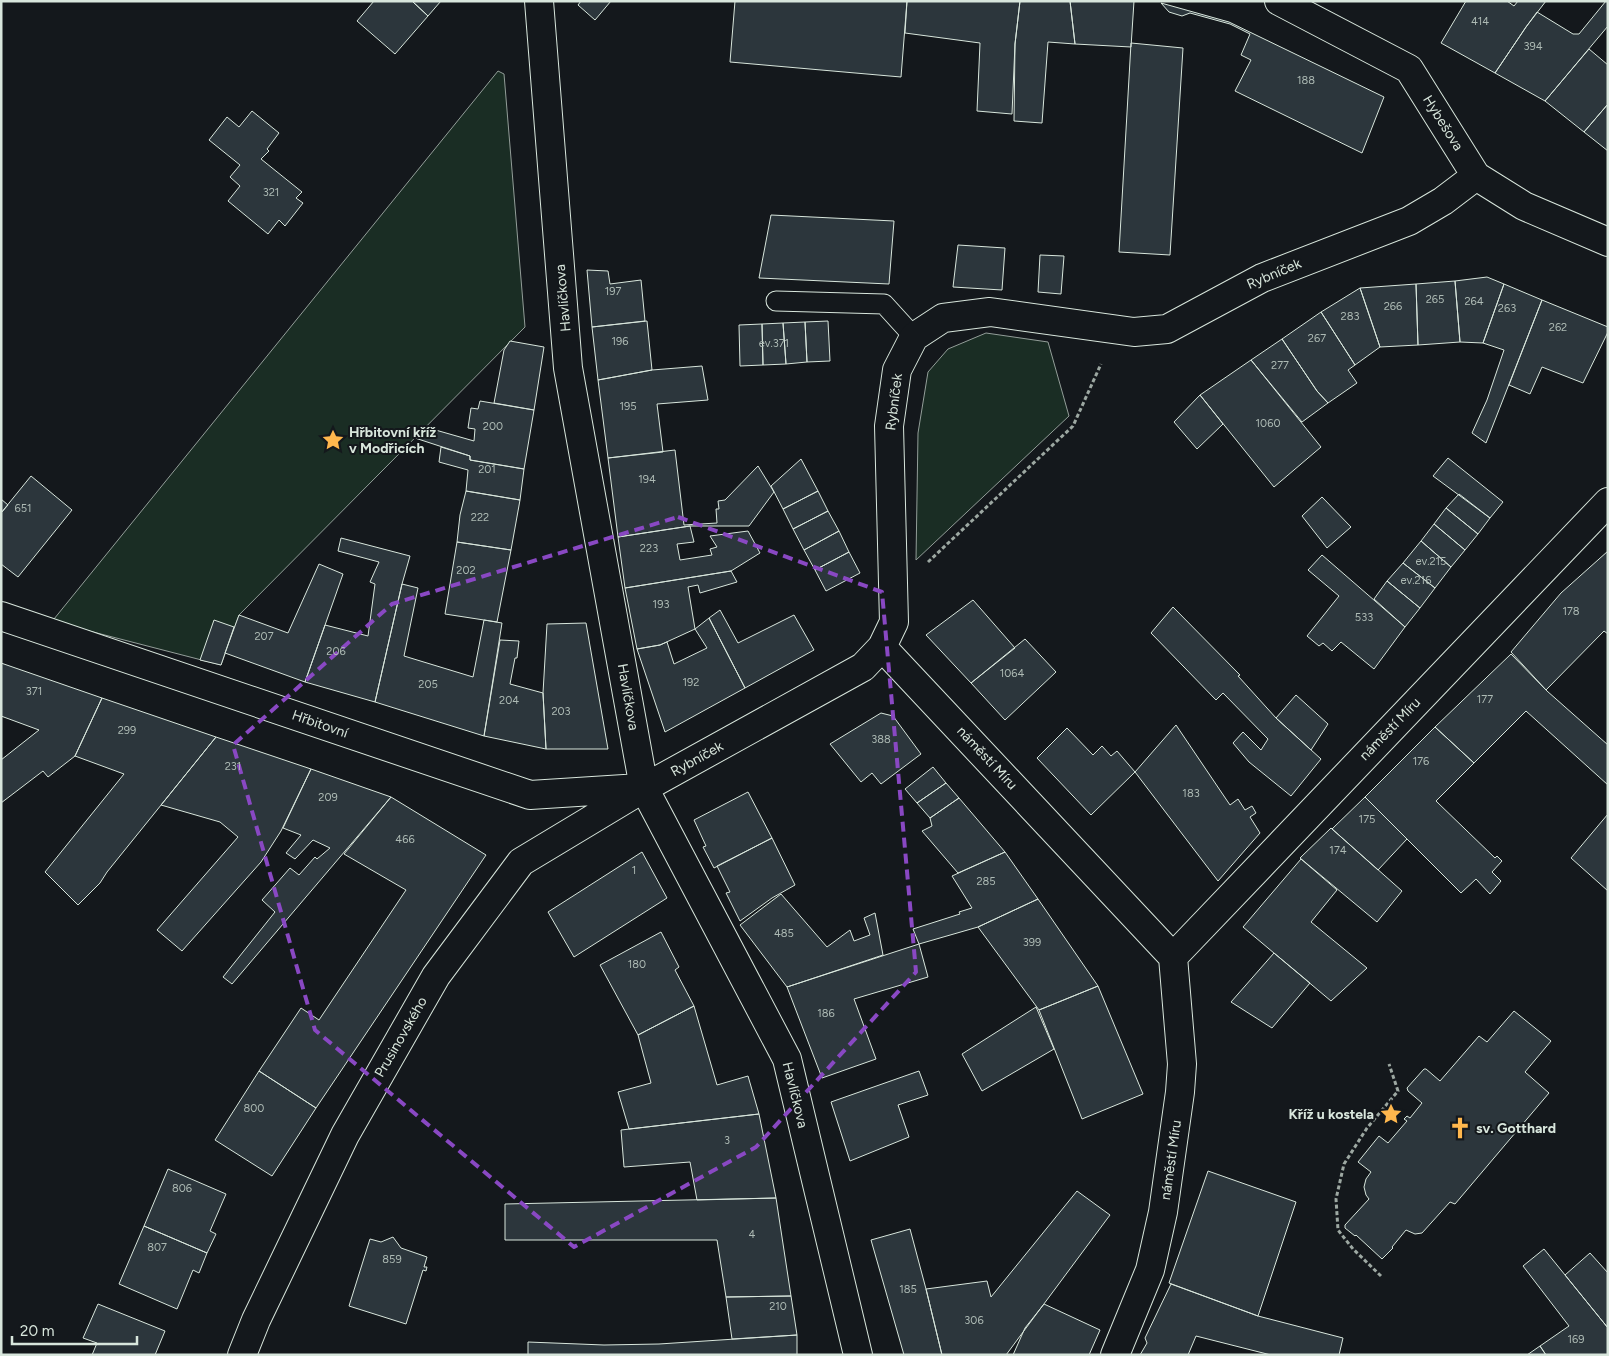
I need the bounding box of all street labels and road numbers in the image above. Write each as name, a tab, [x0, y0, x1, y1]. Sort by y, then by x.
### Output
street label: Hybešova	[1419, 92, 1467, 154]
street label: Rybníček	[1244, 255, 1304, 293]
street label: Havlíčkova	[552, 264, 574, 332]
street label: Rybníček	[882, 372, 906, 431]
street label: Havlíčkova	[614, 662, 642, 732]
street label: náměstí Míru	[1356, 694, 1424, 764]
street label: Hřbitovní	[290, 706, 351, 742]
street label: náměstí Míru	[953, 723, 1021, 793]
street label: Rybníček	[668, 738, 726, 780]
street label: Prusinovského	[371, 994, 431, 1080]
street label: Havlíčkova	[779, 1060, 811, 1130]
street label: náměstí Míru	[1157, 1119, 1185, 1201]

